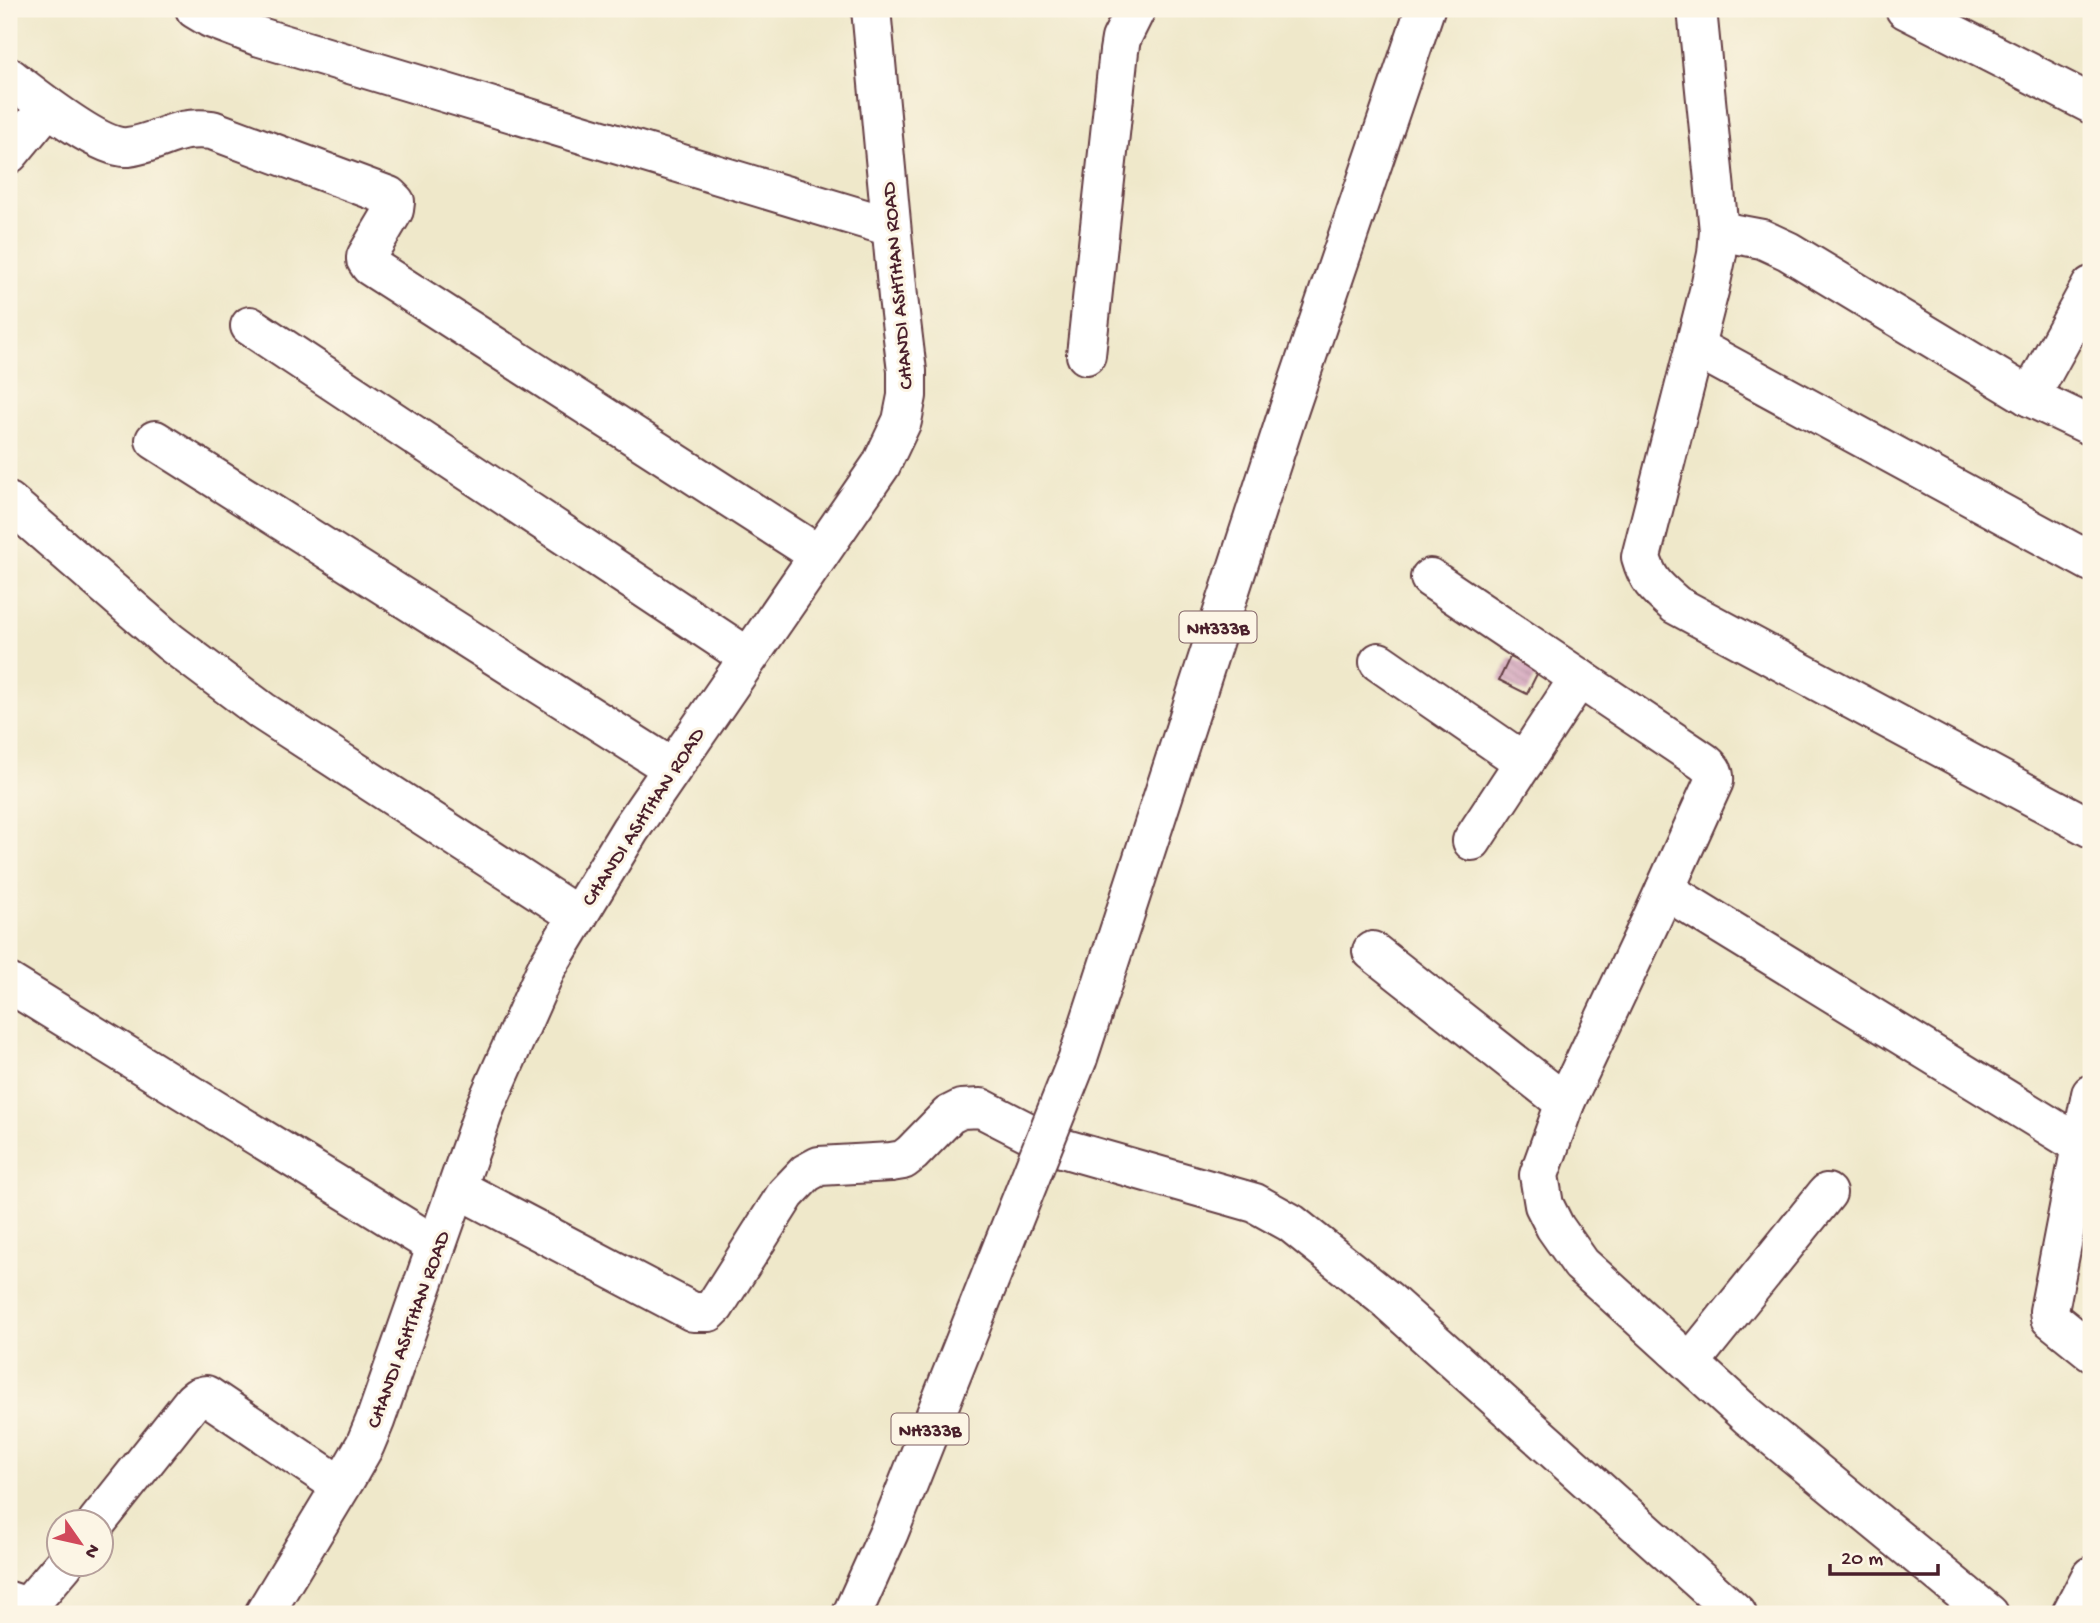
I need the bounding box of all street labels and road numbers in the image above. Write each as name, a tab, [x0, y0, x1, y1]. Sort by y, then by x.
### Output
street label: CHANDI ASHTHAN ROAD	[878, 181, 921, 390]
road number: NH333B	[1180, 612, 1256, 642]
street label: CHANDI ASHTHAN ROAD	[578, 724, 712, 912]
street label: CHANDI ASHTHAN ROAD	[363, 1228, 458, 1432]
road number: NH333B	[892, 1414, 968, 1444]

